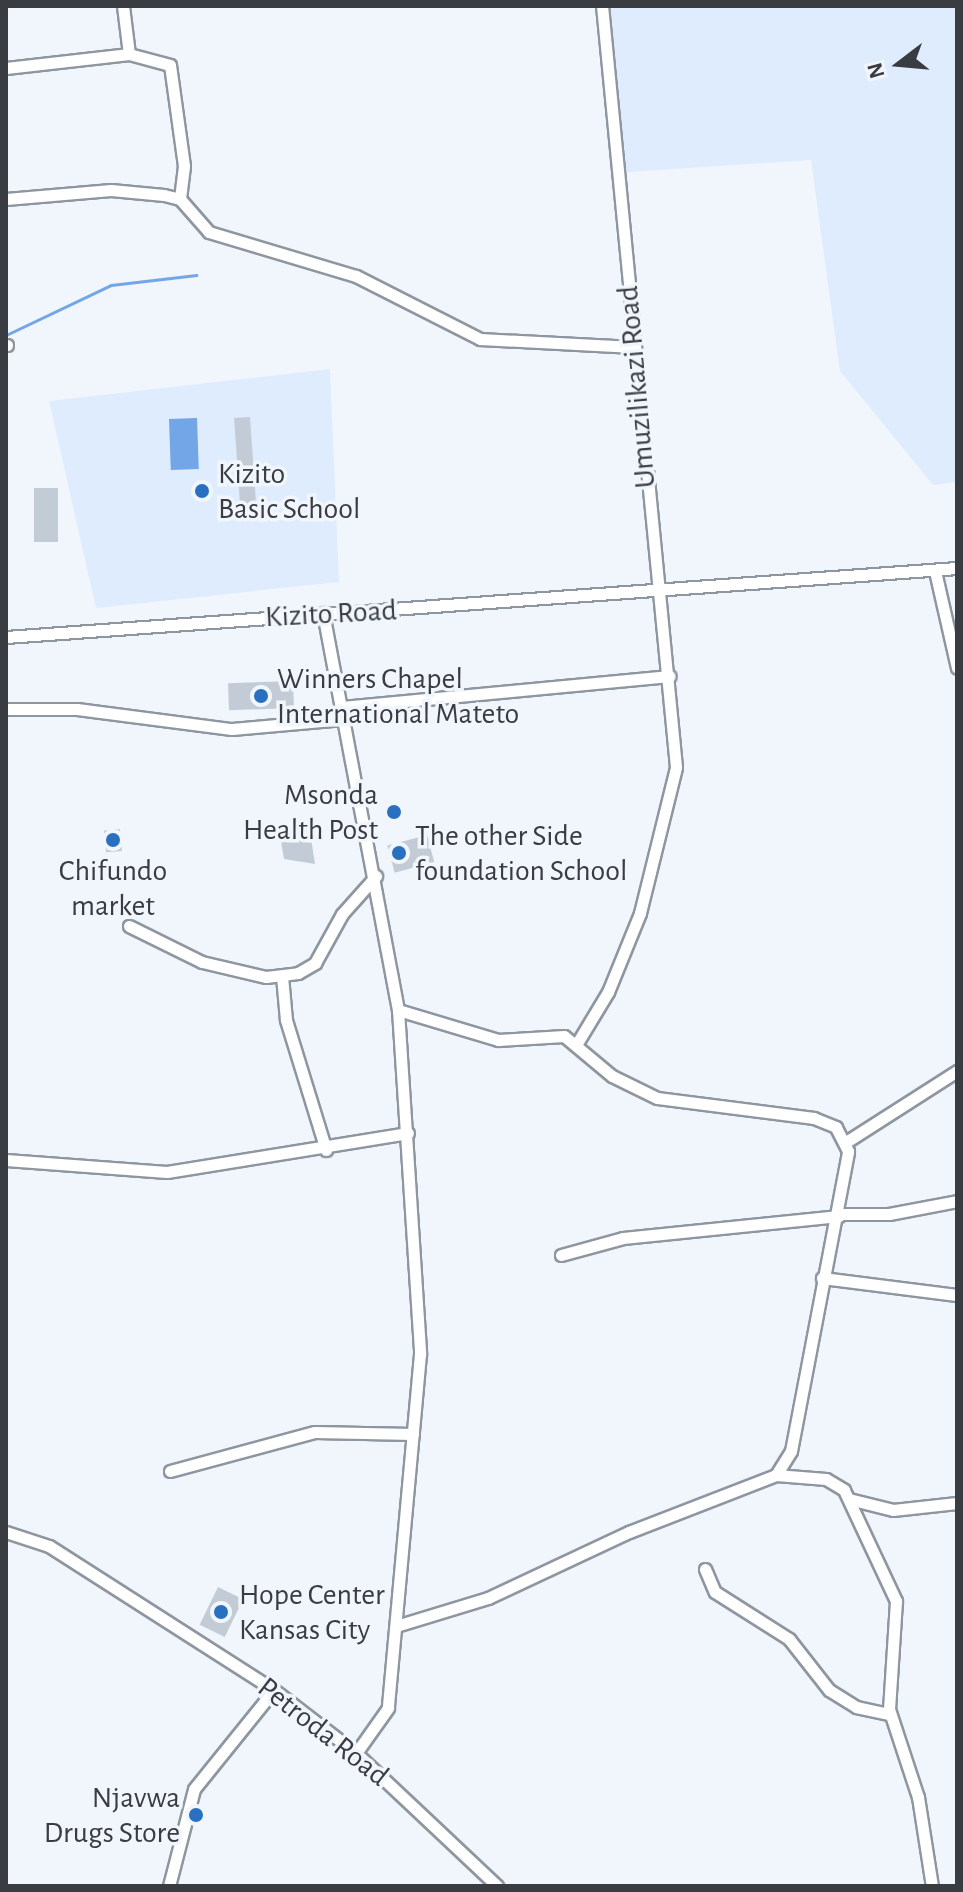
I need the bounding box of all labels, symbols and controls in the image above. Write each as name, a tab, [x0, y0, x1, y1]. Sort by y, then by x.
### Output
north arrow	[859, 24, 939, 104]
text: N	[863, 60, 889, 81]
street label: Umuzilikazi Road	[610, 284, 664, 490]
place label: Kizito Basic School	[218, 456, 360, 526]
marker: Kizito Basic School	[193, 482, 211, 500]
street label: Kizito Road	[264, 593, 398, 635]
place label: Winners Chapel International Mateto	[277, 661, 519, 732]
marker: Winners Chapel International Mateto	[252, 687, 270, 705]
place label: Msonda Health Post	[243, 777, 378, 848]
marker: Msonda Health Post	[385, 803, 403, 821]
place label: The other Side foundation School	[415, 818, 627, 888]
marker: Chifundo market	[104, 831, 122, 849]
marker: The other Side foundation School	[390, 844, 408, 862]
place label: Chifundo market	[59, 853, 167, 924]
place label: Hope Center Kansas City	[239, 1577, 385, 1648]
marker: Hope Center Kansas City	[210, 1601, 232, 1623]
street label: Petroda Road	[250, 1670, 396, 1794]
place label: Njavwa Drugs Store	[44, 1780, 180, 1850]
marker: Njavwa Drugs Store	[187, 1806, 205, 1824]

